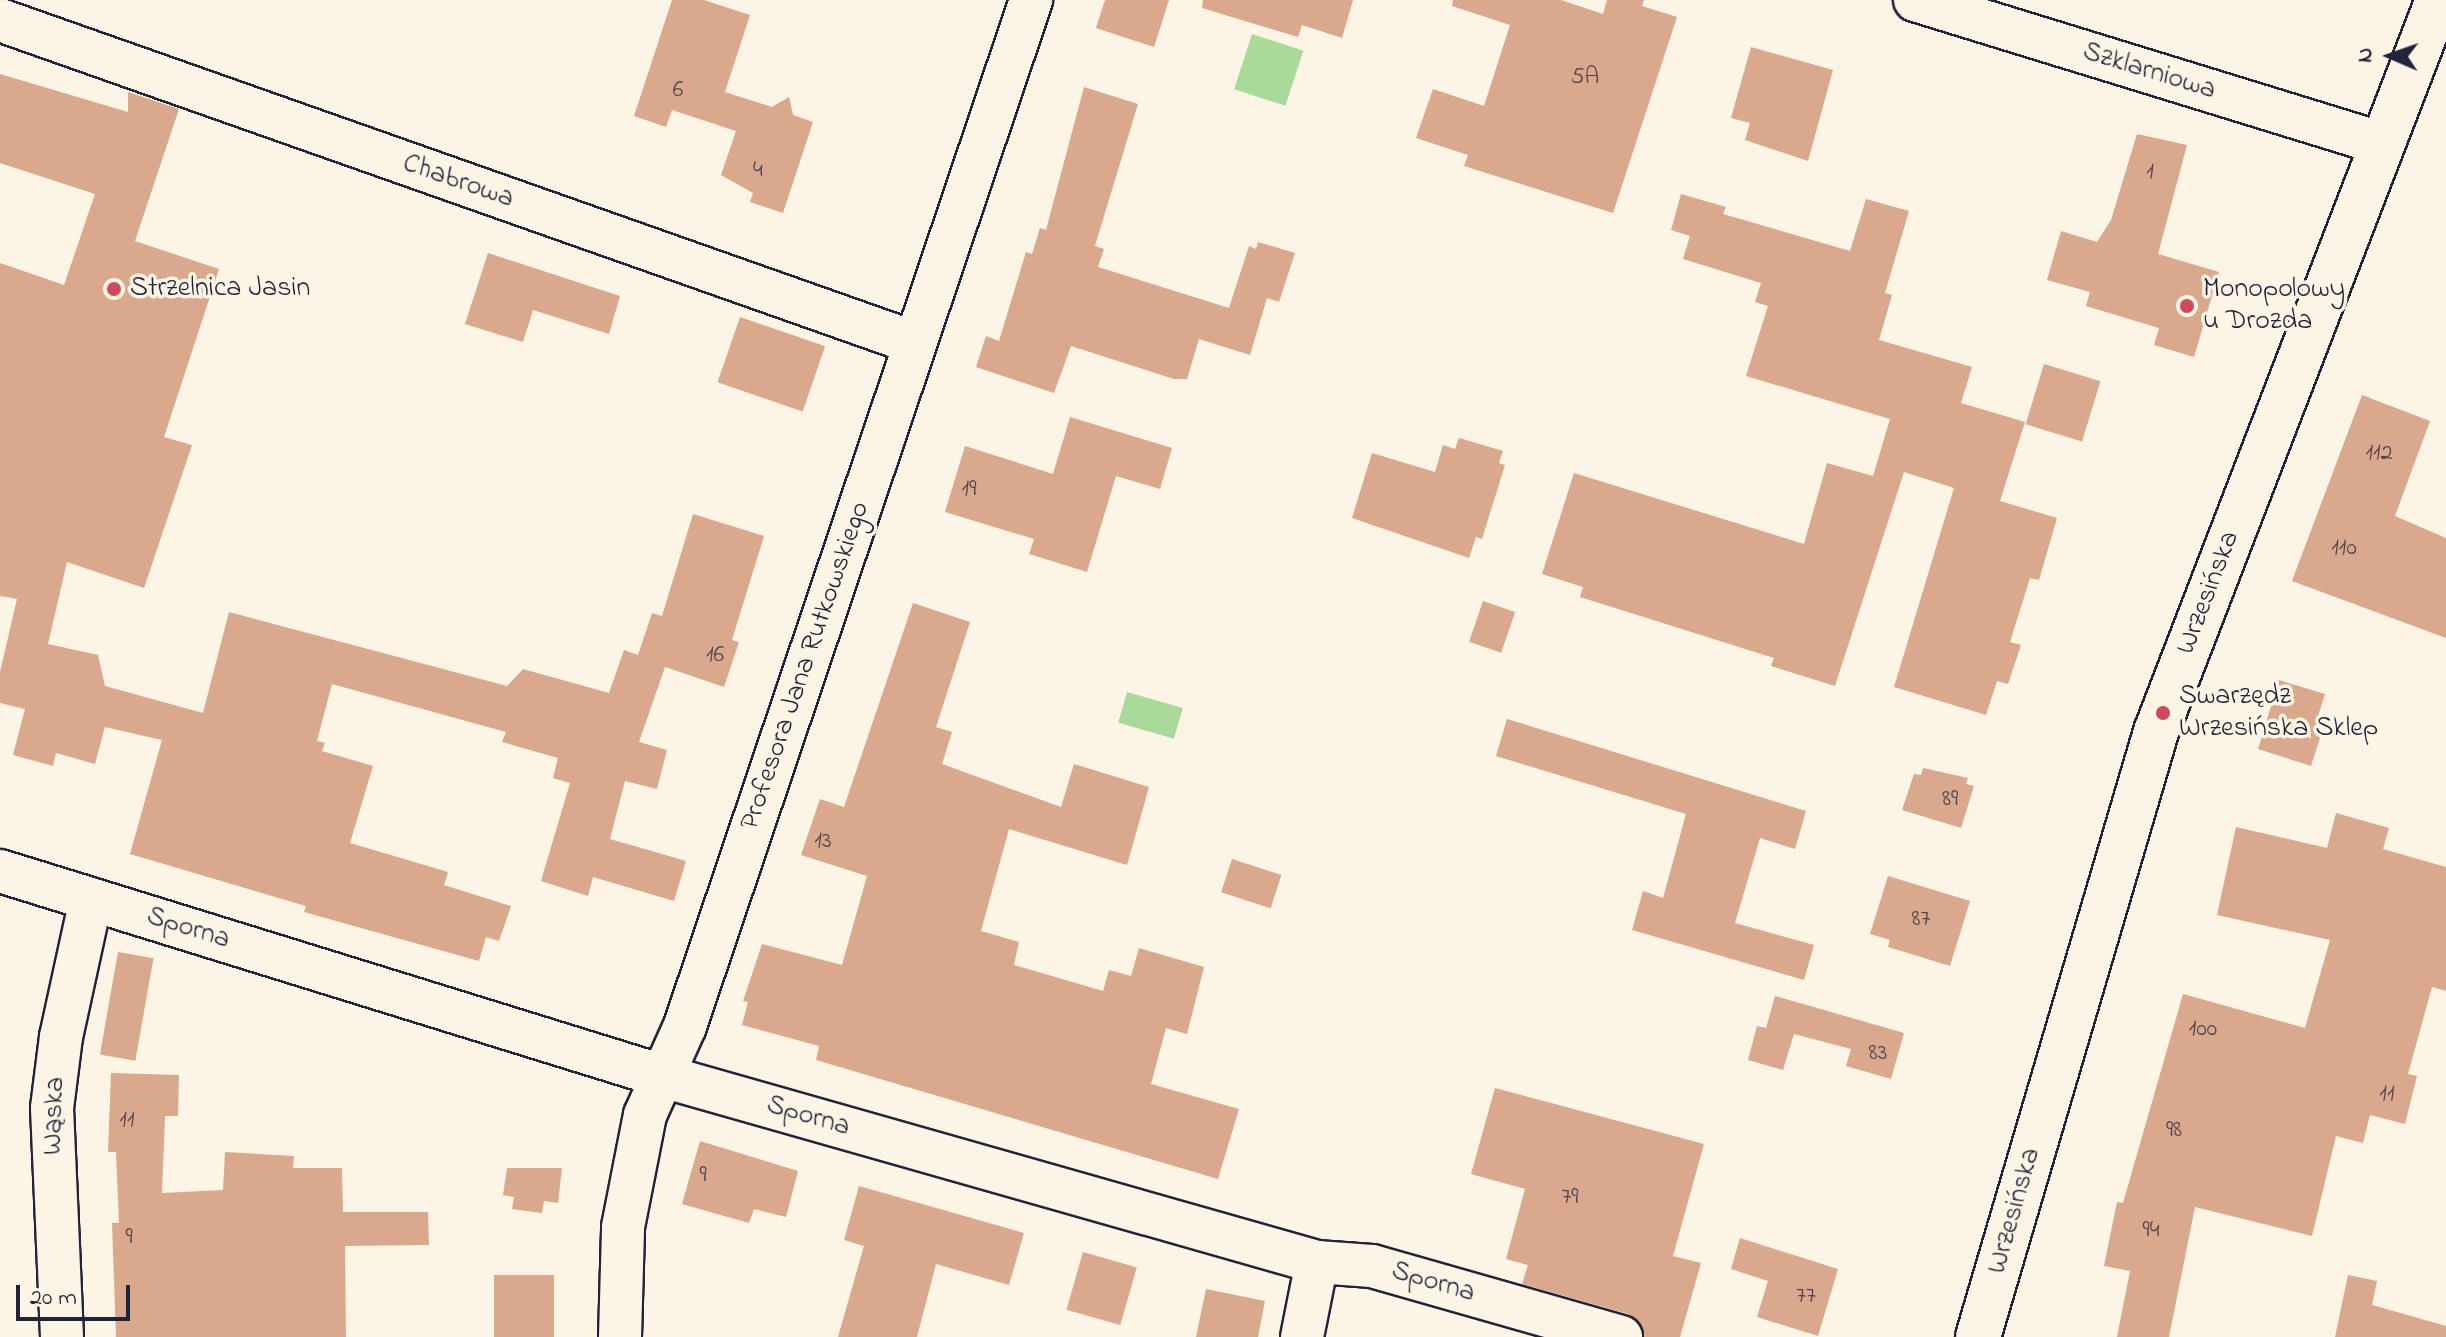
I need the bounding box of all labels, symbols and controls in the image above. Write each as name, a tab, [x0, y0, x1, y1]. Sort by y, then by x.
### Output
north arrow	[2350, 16, 2430, 96]
street label: Szklarniowa	[2078, 36, 2220, 108]
text: N	[2350, 47, 2382, 63]
house number: 5A	[1571, 64, 1599, 92]
house number: 6	[673, 77, 683, 105]
street label: Chabrowa	[398, 147, 518, 217]
house number: 4	[753, 157, 763, 185]
house number: 1	[2146, 159, 2154, 187]
place label: Strzelnica Jasin	[130, 272, 310, 306]
place label: Monopolowy u Drozda	[2203, 273, 2345, 339]
marker: Strzelnica Jasin	[105, 280, 123, 298]
marker: Monopolowy u Drozda	[2178, 297, 2196, 315]
house number: 112	[2365, 440, 2393, 468]
house number: 19	[962, 476, 976, 504]
street label: Profesora Jana Rutkowskiego	[734, 497, 878, 835]
street label: Wrzesińska	[2170, 527, 2248, 659]
house number: 110	[2331, 535, 2357, 563]
house number: 16	[706, 642, 724, 670]
place label: Swarzędz Wrzesińska Sklep	[2179, 680, 2378, 746]
marker: Swarzędz Wrzesińska Sklep	[2154, 704, 2172, 722]
house number: 89	[1942, 786, 1958, 814]
house number: 13	[814, 828, 832, 856]
street label: Sporna	[142, 900, 234, 958]
house number: 87	[1912, 906, 1930, 934]
house number: 100	[2189, 1016, 2217, 1044]
house number: 83	[1869, 1040, 1887, 1068]
street label: Wąska	[37, 1076, 73, 1156]
house number: 11	[2379, 1081, 2395, 1109]
street label: Sporna	[762, 1089, 854, 1145]
house number: 11	[119, 1107, 135, 1135]
house number: 98	[2166, 1117, 2182, 1145]
street label: Wrzesińska	[1981, 1144, 2049, 1278]
house number: 9	[699, 1162, 707, 1190]
house number: 79	[1561, 1184, 1579, 1212]
house number: 94	[2142, 1217, 2160, 1245]
house number: 9	[125, 1224, 133, 1252]
street label: Sporna	[1387, 1255, 1479, 1311]
scale bar	[20, 1269, 134, 1319]
text: 20 m	[30, 1281, 77, 1316]
house number: 77	[1796, 1283, 1816, 1311]

